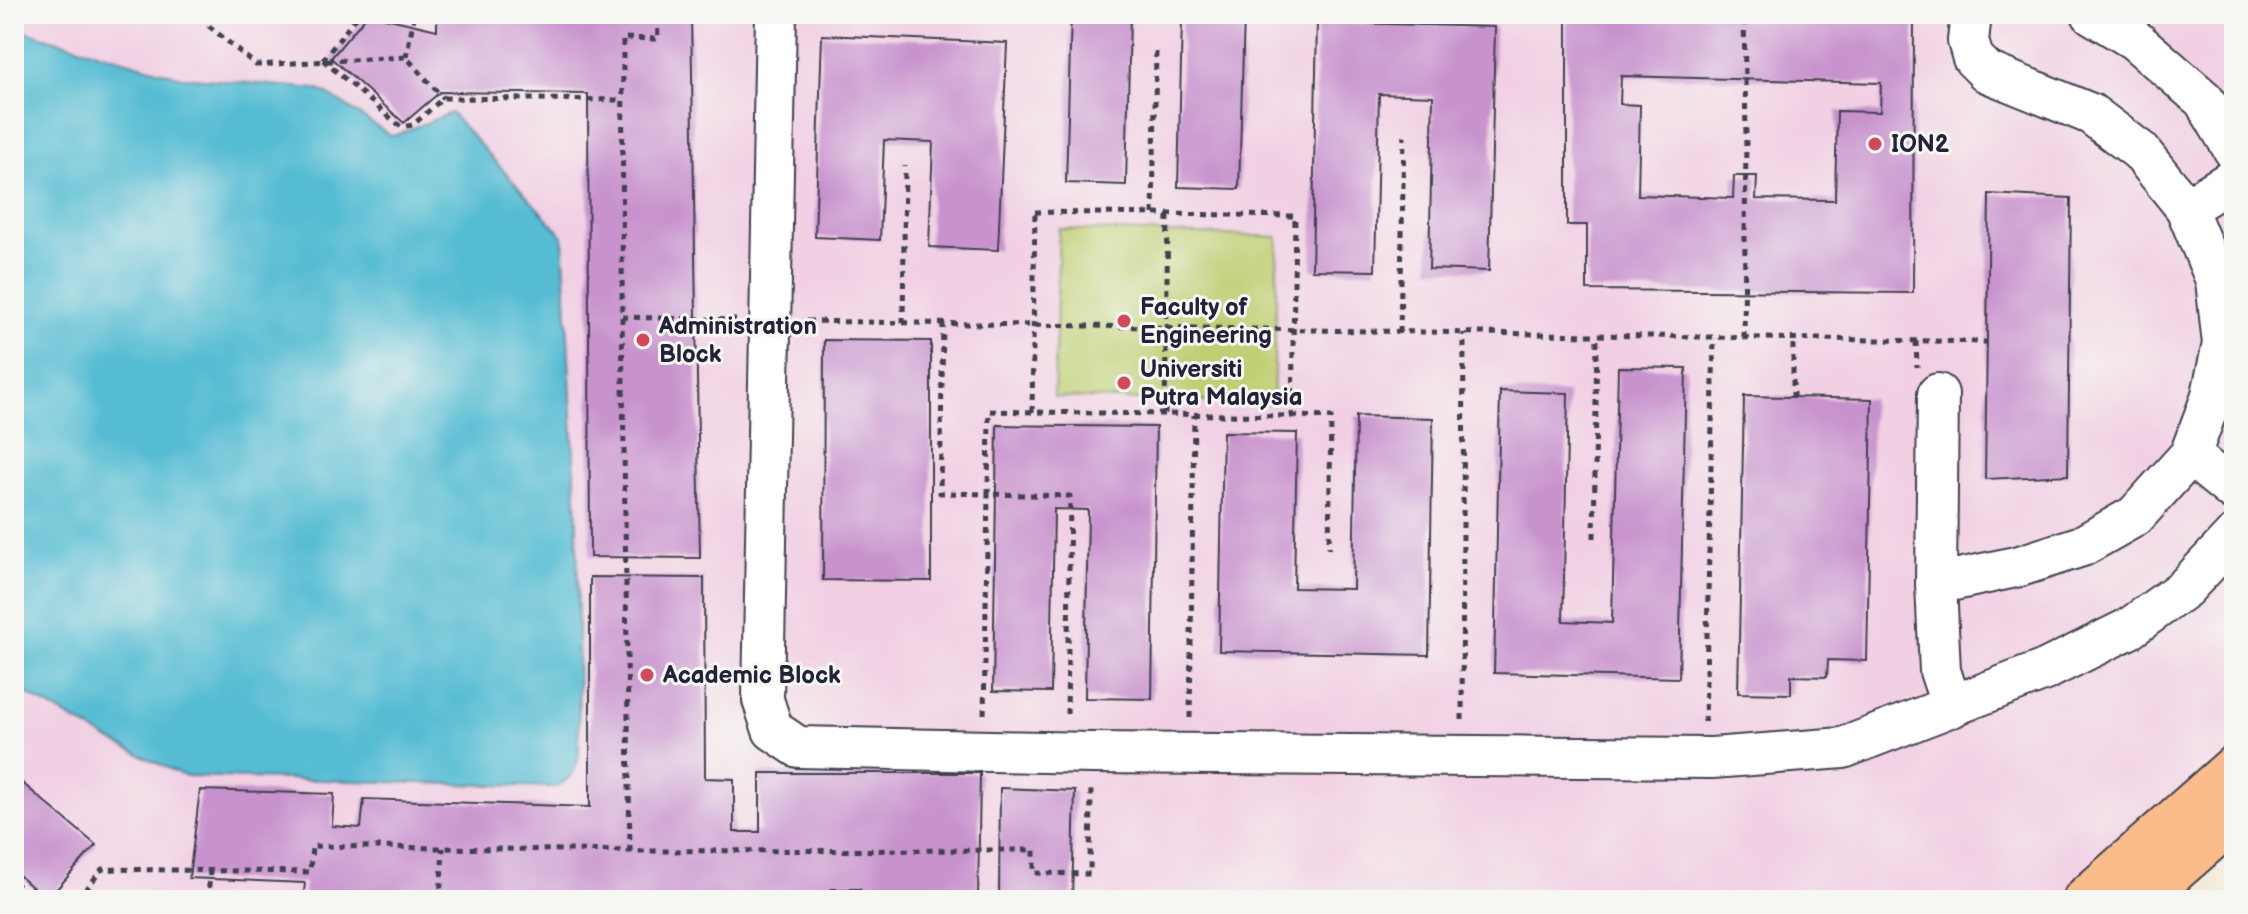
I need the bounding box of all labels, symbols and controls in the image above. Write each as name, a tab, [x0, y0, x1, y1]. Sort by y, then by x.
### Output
place label: ION2	[1891, 130, 1950, 159]
marker: ION2	[1866, 135, 1884, 153]
place label: Faculty of Engineering	[1140, 293, 1272, 350]
place label: Administration Block	[658, 312, 817, 369]
marker: Faculty of Engineering	[1115, 312, 1133, 330]
marker: Administration Block	[634, 331, 652, 349]
place label: Universiti Putra Malaysia	[1140, 355, 1302, 412]
marker: Universiti Putra Malaysia	[1115, 374, 1133, 392]
place label: Academic Block	[662, 661, 841, 690]
marker: Academic Block	[638, 666, 656, 684]

